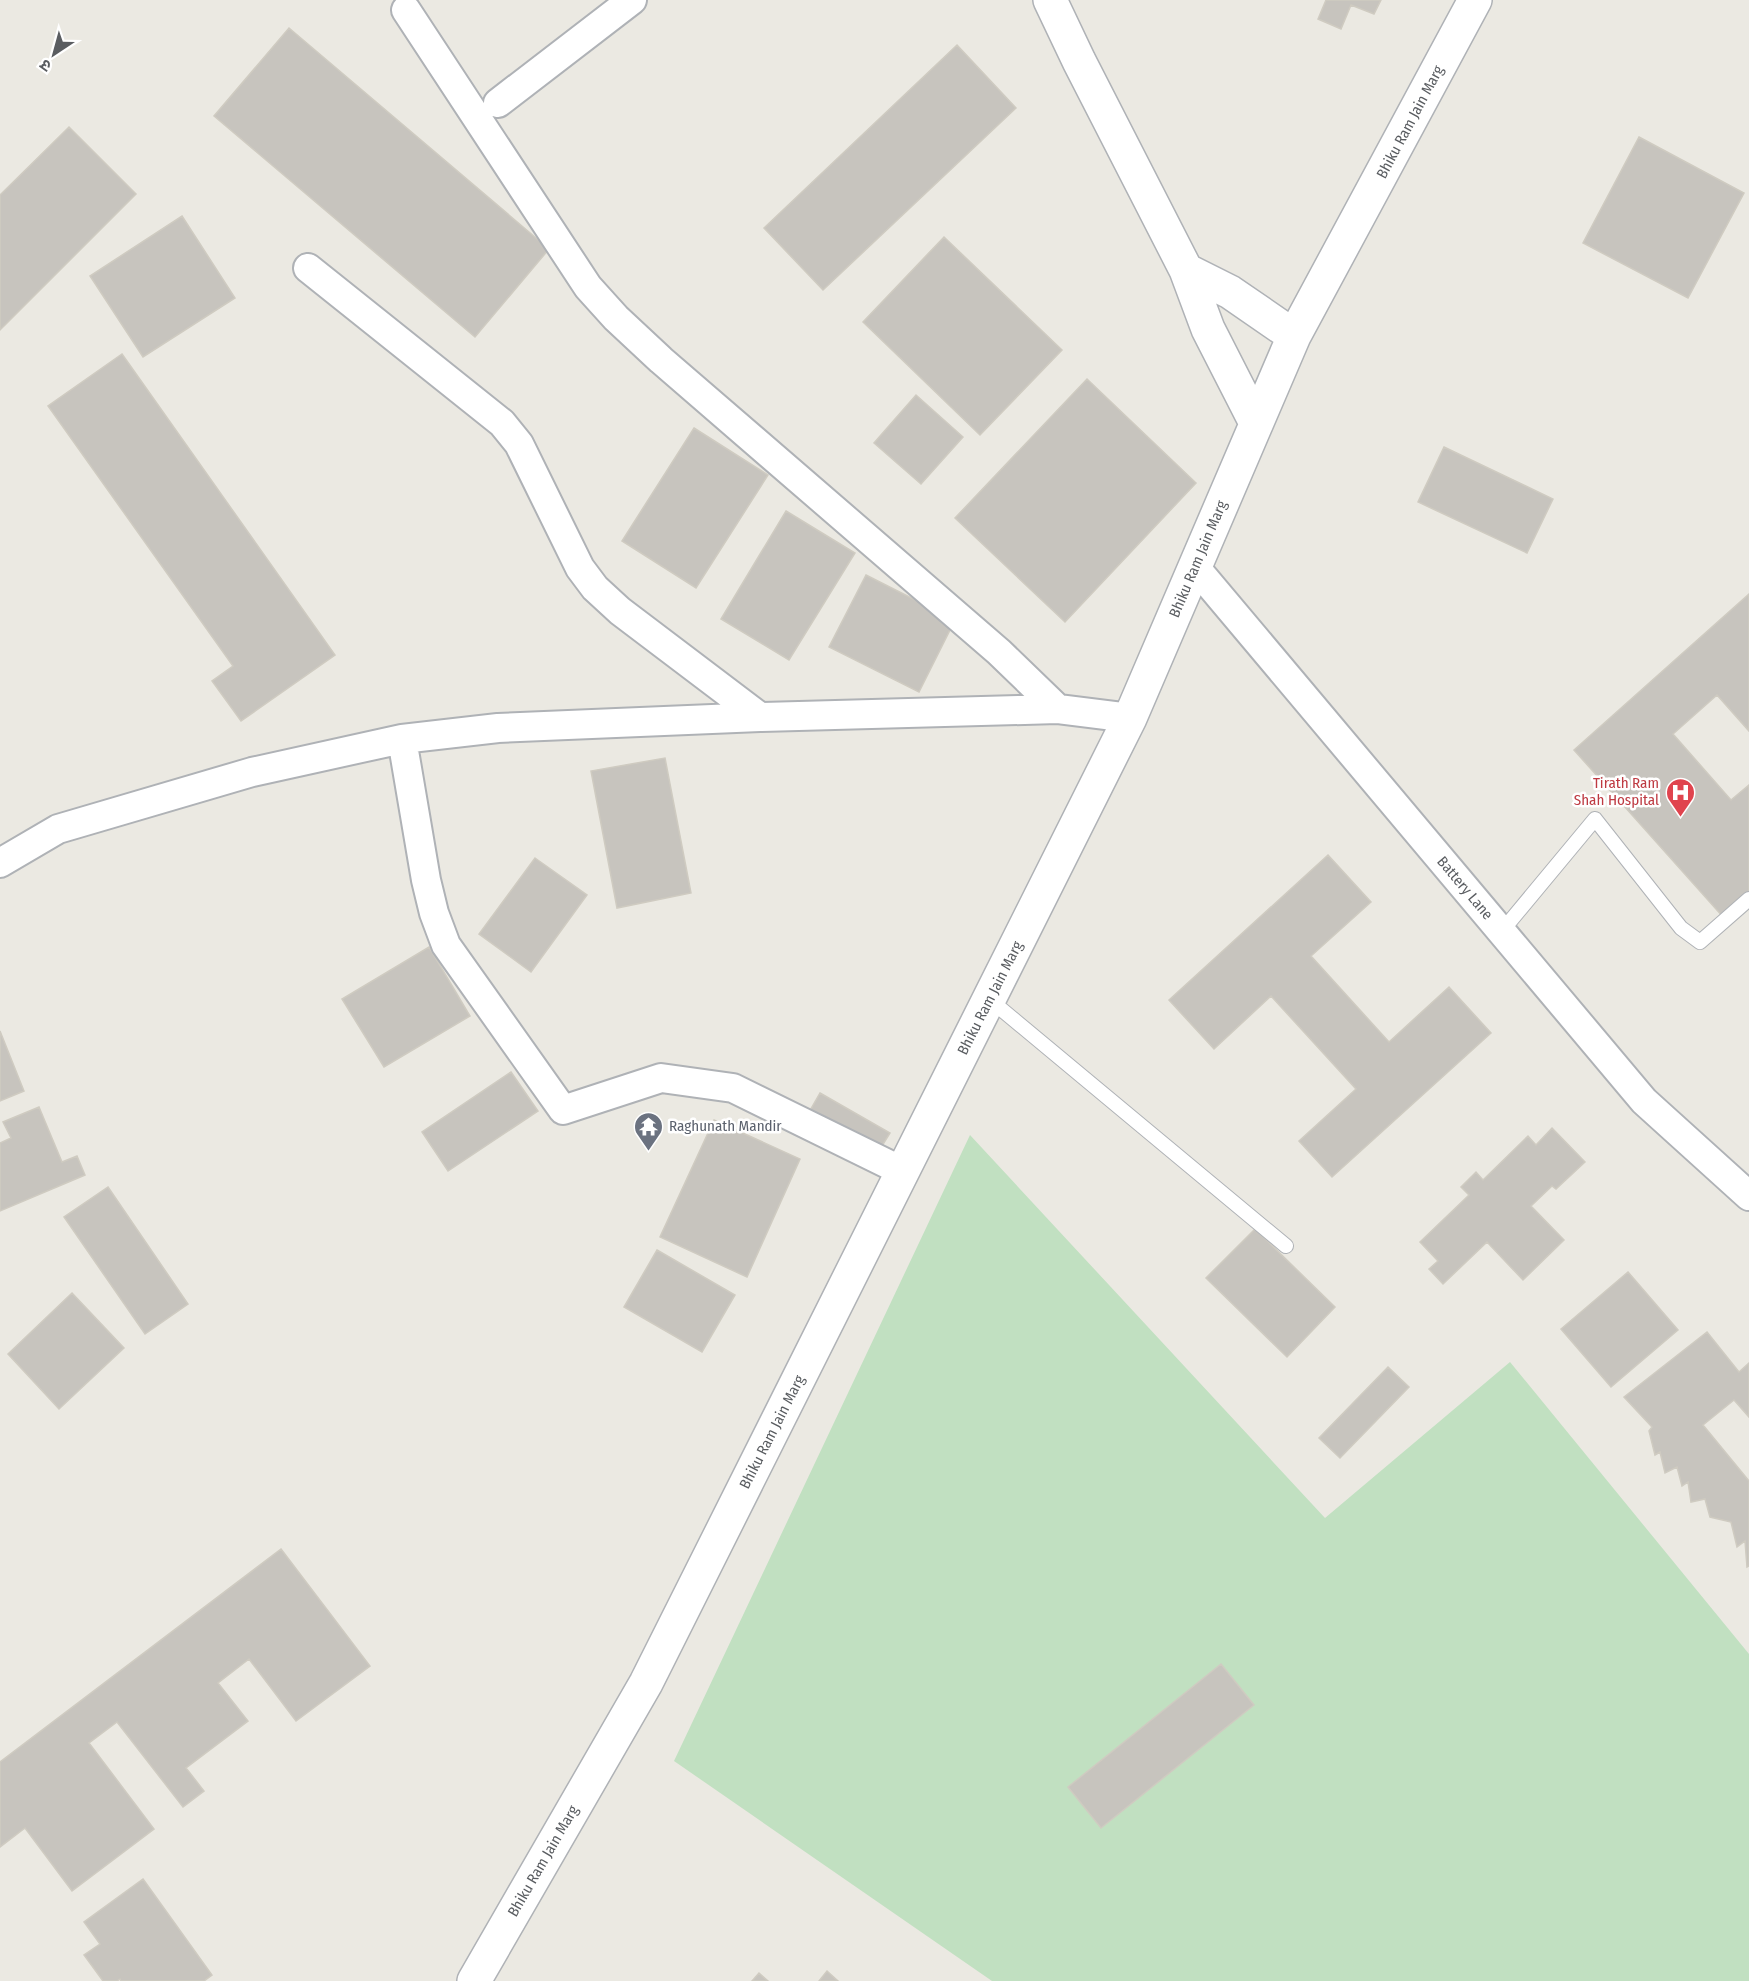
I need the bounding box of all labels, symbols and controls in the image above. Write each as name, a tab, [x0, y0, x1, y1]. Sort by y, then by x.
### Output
north arrow	[24, 24, 84, 84]
text: उ	[36, 55, 55, 76]
street label: Bhiku Ram Jain Marg	[1373, 62, 1447, 182]
street label: Bhiku Ram Jain Marg	[1165, 498, 1231, 620]
place label: Tirath Ram Shah Hospital	[1574, 774, 1659, 809]
hospital icon: Tirath Ram Shah Hospital	[1664, 776, 1696, 818]
street label: Battery Lane	[1433, 853, 1497, 923]
street label: Bhiku Ram Jain Marg	[954, 938, 1026, 1058]
temple icon: Raghunath Mandir	[632, 1110, 664, 1152]
place label: Raghunath Mandir	[669, 1117, 782, 1135]
street label: Bhiku Ram Jain Marg	[736, 1372, 808, 1492]
street label: Bhiku Ram Jain Marg	[504, 1802, 582, 1920]

